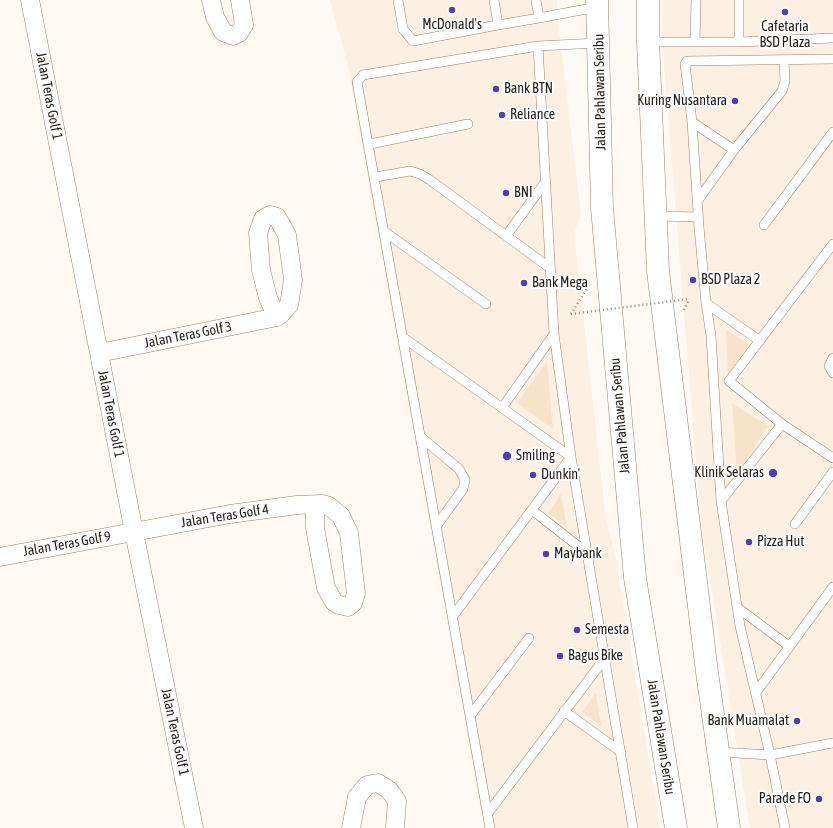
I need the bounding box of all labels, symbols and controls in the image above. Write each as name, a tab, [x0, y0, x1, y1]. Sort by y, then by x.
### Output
marker: McDonald's	[447, 5, 457, 15]
marker: Cafetaria BSD Plaza	[780, 7, 790, 17]
place label: McDonald's	[422, 17, 482, 33]
place label: Cafetaria BSD Plaza	[760, 19, 810, 52]
street label: Jalan Pahlawan Seribu	[591, 34, 609, 150]
street label: Jalan Teras Golf 1	[32, 51, 66, 141]
place label: Bank BTN	[504, 81, 553, 97]
marker: Bank BTN	[491, 84, 501, 94]
place label: Kuring Nusantara	[637, 93, 727, 109]
marker: Kuring Nusantara	[730, 96, 740, 106]
place label: Reliance	[510, 107, 555, 123]
marker: Reliance	[497, 110, 507, 120]
place label: BNI	[514, 185, 532, 201]
marker: BNI	[501, 188, 511, 198]
place label: BSD Plaza 2	[701, 272, 760, 288]
place label: Bank Mega	[532, 275, 588, 291]
marker: BSD Plaza 2	[688, 275, 698, 285]
marker: Bank Mega	[519, 278, 529, 288]
street label: Jalan Teras Golf 3	[143, 318, 233, 352]
street label: Jalan Pahlawan Seribu	[607, 357, 633, 475]
street label: Jalan Teras Golf 1	[94, 369, 128, 459]
place label: Smiling	[516, 448, 555, 464]
marker: Smiling	[501, 450, 513, 462]
place label: Klinik Selaras	[694, 465, 764, 481]
place label: Dunkin'	[541, 467, 580, 483]
marker: Klinik Selaras	[767, 467, 779, 479]
marker: Dunkin'	[528, 470, 538, 480]
street label: Jalan Teras Golf 4	[180, 501, 270, 531]
street label: Jalan Teras Golf 9	[22, 528, 112, 560]
place label: Pizza Hut	[757, 534, 804, 550]
marker: Pizza Hut	[744, 537, 754, 547]
place label: Maybank	[554, 546, 602, 562]
marker: Maybank	[541, 549, 551, 559]
place label: Semesta	[585, 622, 629, 638]
marker: Semesta	[572, 625, 582, 635]
place label: Bagus Bike	[568, 648, 623, 664]
marker: Bagus Bike	[555, 651, 565, 661]
street label: Jalan Pahlawan Seribu	[644, 678, 678, 796]
street label: Jalan Teras Golf 1	[158, 687, 192, 777]
place label: Bank Muamalat	[707, 713, 789, 729]
marker: Bank Muamalat	[792, 716, 802, 726]
place label: Parade FO	[759, 791, 811, 807]
marker: Parade FO	[814, 794, 824, 804]

